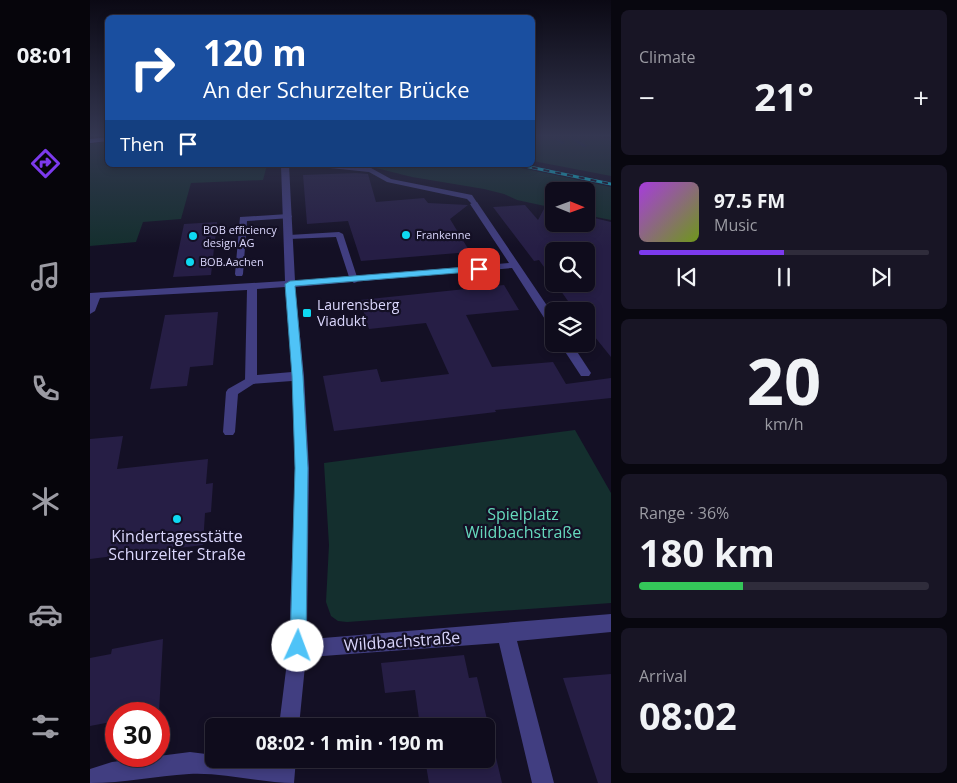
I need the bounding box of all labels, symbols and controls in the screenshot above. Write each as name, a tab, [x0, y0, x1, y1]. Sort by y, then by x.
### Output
text: 120 m	[203, 29, 307, 76]
icon: right	[120, 35, 185, 100]
text: 08:01	[17, 39, 73, 69]
text: Climate	[639, 46, 696, 68]
text: 21°	[754, 70, 814, 122]
text: An der Schurzelter Brücke	[203, 74, 469, 104]
text: −	[639, 78, 655, 116]
text: +	[913, 78, 929, 116]
icon: arrive	[174, 130, 202, 158]
text: Then	[120, 131, 164, 157]
icon: directions	[28, 146, 63, 181]
north arrow	[545, 182, 595, 232]
map controls	[545, 182, 595, 352]
text: 97.5 FM	[714, 188, 785, 214]
text: Music	[714, 214, 758, 236]
place label: BOB efficiency design AG	[203, 222, 277, 250]
place label: Frankenne	[416, 227, 471, 242]
marker: Frankenne	[400, 229, 412, 241]
marker: BOB efficiency design AG	[187, 230, 199, 242]
button: search	[545, 242, 595, 292]
pin	[458, 248, 500, 290]
place label: BOB.Aachen	[200, 254, 264, 269]
icon: arrive	[465, 255, 493, 283]
marker: BOB.Aachen	[184, 256, 196, 268]
icon: music	[28, 259, 63, 294]
icon: previous	[673, 263, 701, 291]
icon: pause	[770, 263, 798, 291]
icon: next	[867, 263, 895, 291]
place label: Laurensberg Viadukt	[317, 295, 400, 330]
button: layers	[545, 302, 595, 352]
marker: Laurensberg Viadukt	[301, 307, 313, 319]
text: 20	[747, 336, 821, 424]
icon: phone	[28, 371, 63, 406]
text: km/h	[765, 413, 803, 435]
icon: climate	[28, 484, 63, 519]
text: Range · 36%	[639, 502, 729, 524]
park label: Spielplatz Wildbachstraße	[465, 503, 581, 543]
marker: Kindertagesstätte Schurzelter Straße	[171, 513, 183, 525]
place label: Kindertagesstätte Schurzelter Straße	[108, 525, 246, 565]
text: 180 km	[639, 526, 775, 578]
icon: car	[28, 597, 63, 632]
position arrow	[271, 619, 323, 671]
street label: Wildbachstraße	[343, 626, 461, 656]
text: Arrival	[639, 665, 687, 687]
text: 08:02	[639, 689, 737, 741]
speed limit sign: 30	[105, 702, 170, 767]
icon: filters	[28, 709, 63, 744]
text: 08:02 · 1 min · 190 m	[256, 730, 444, 756]

